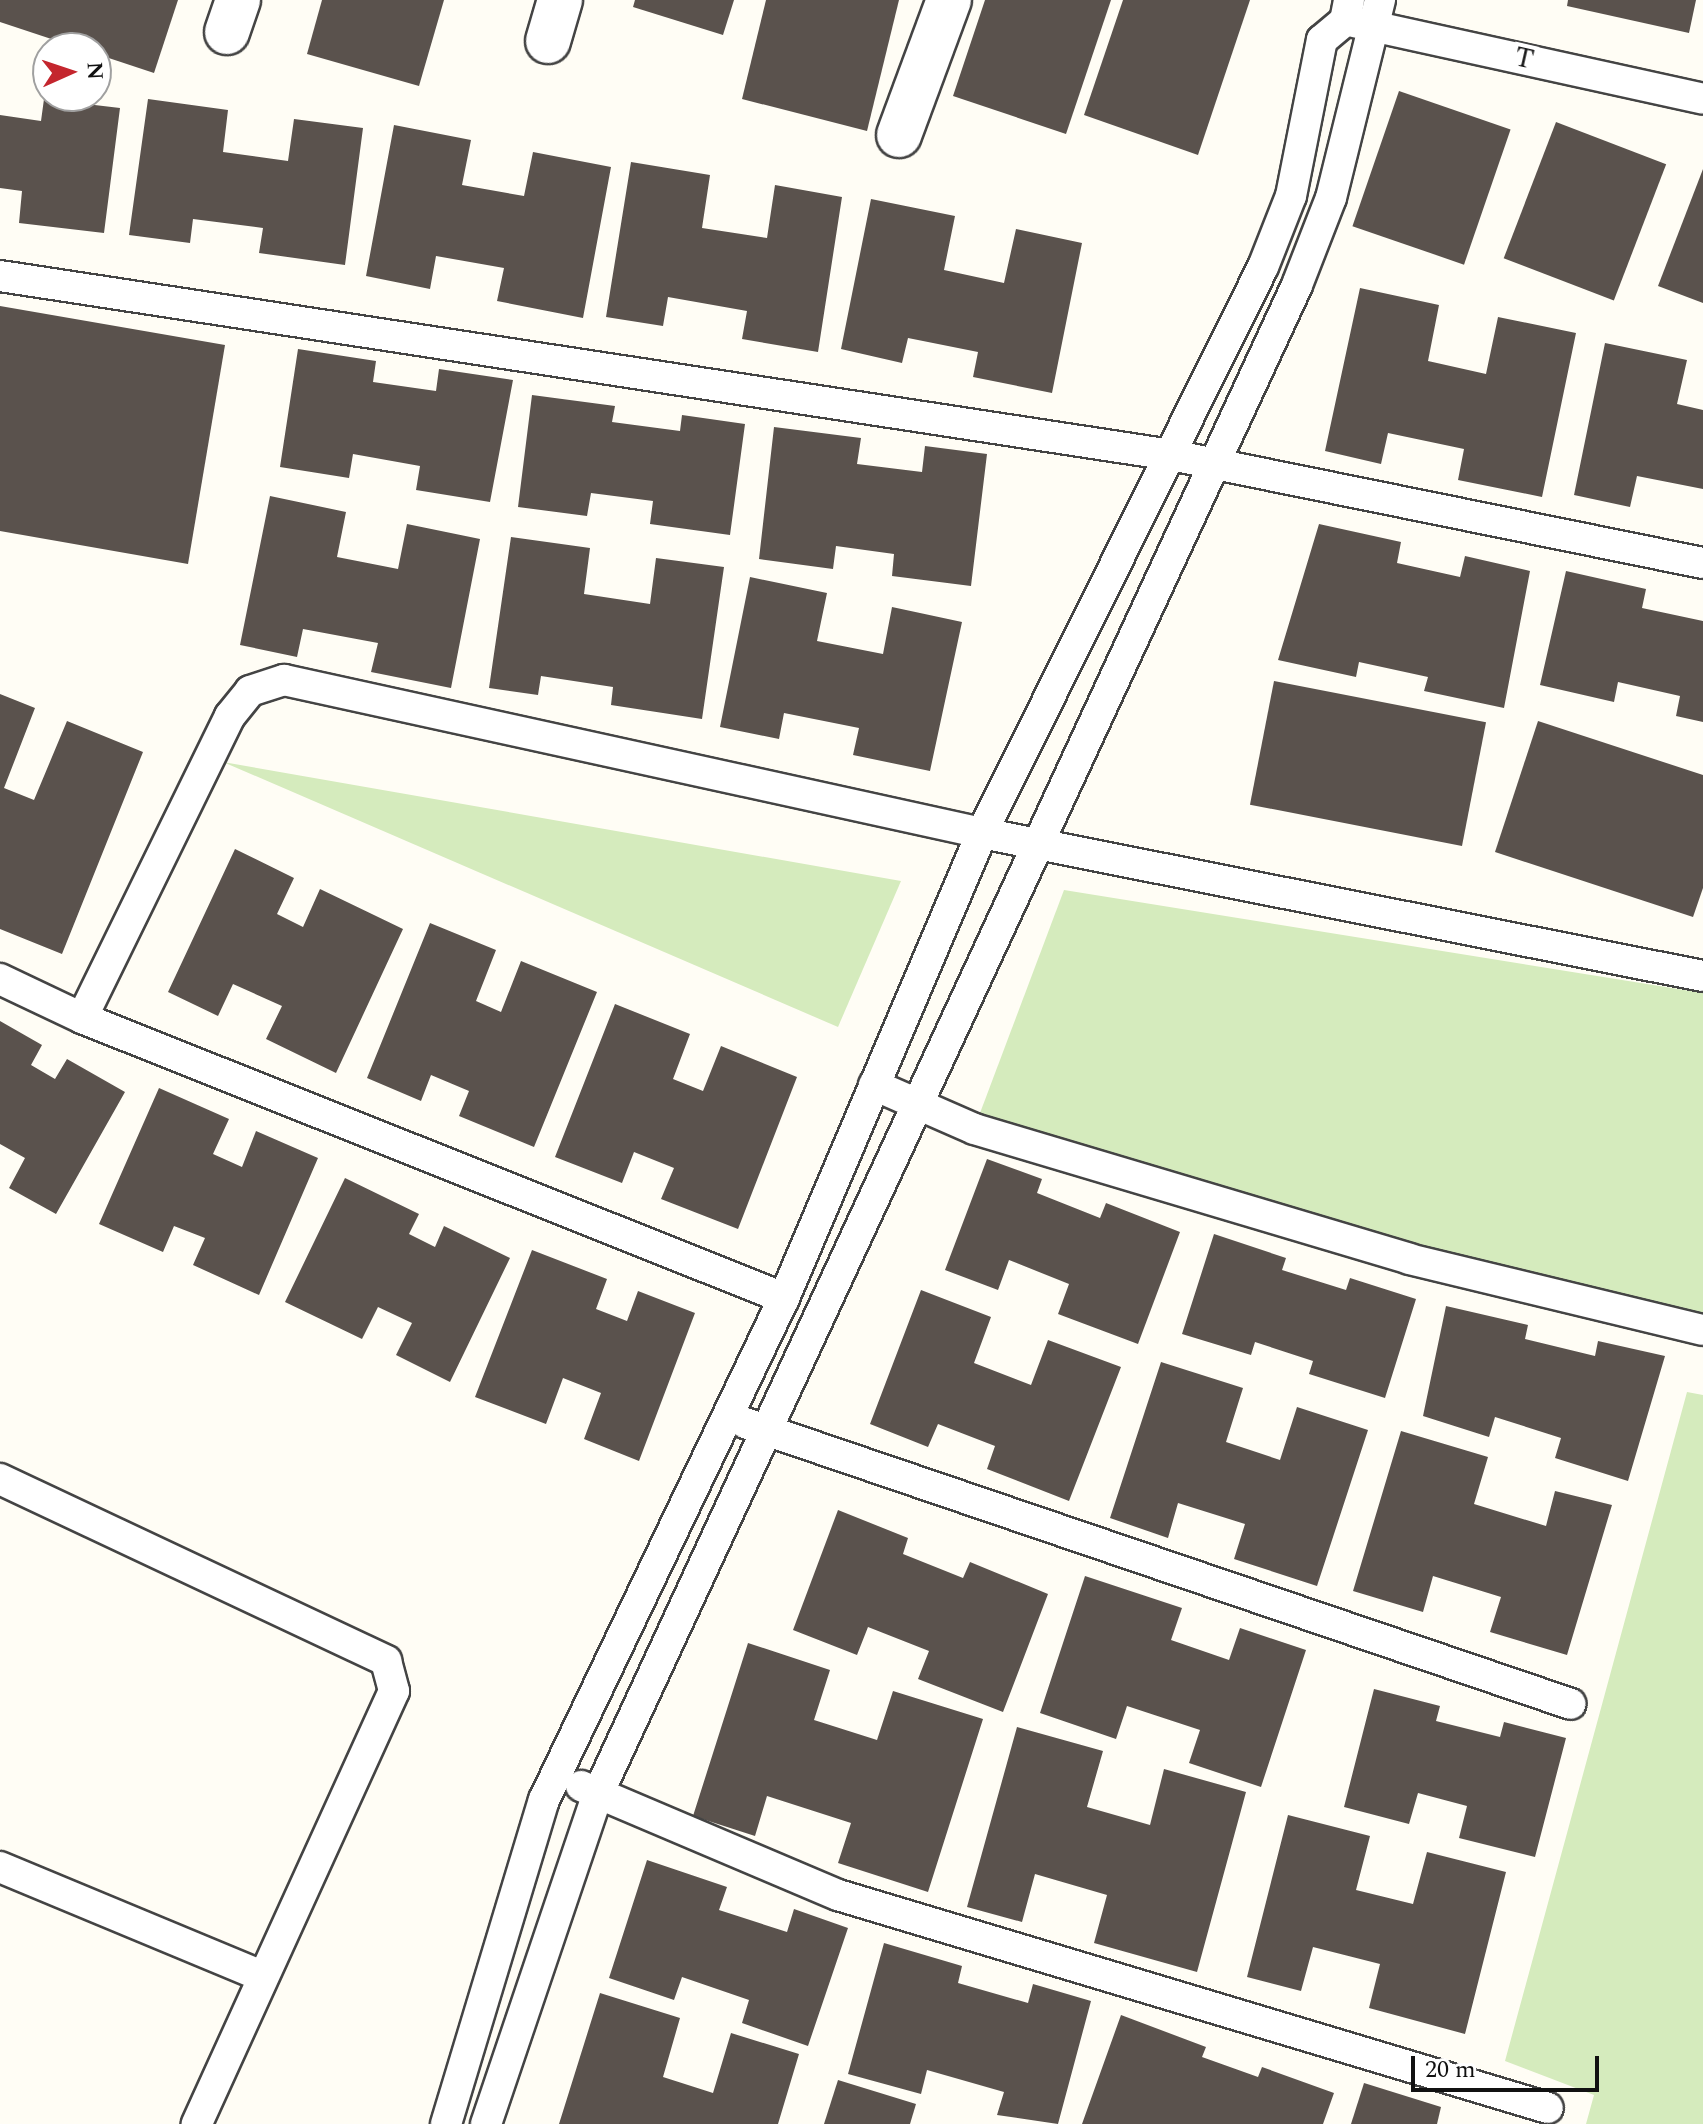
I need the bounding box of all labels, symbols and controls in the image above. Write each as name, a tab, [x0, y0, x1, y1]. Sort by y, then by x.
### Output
north arrow	[32, 32, 112, 112]
street label: T	[1511, 41, 1537, 77]
text: N	[78, 61, 111, 81]
scale bar	[1415, 2040, 1603, 2090]
text: 20 m	[1425, 2052, 1476, 2088]

